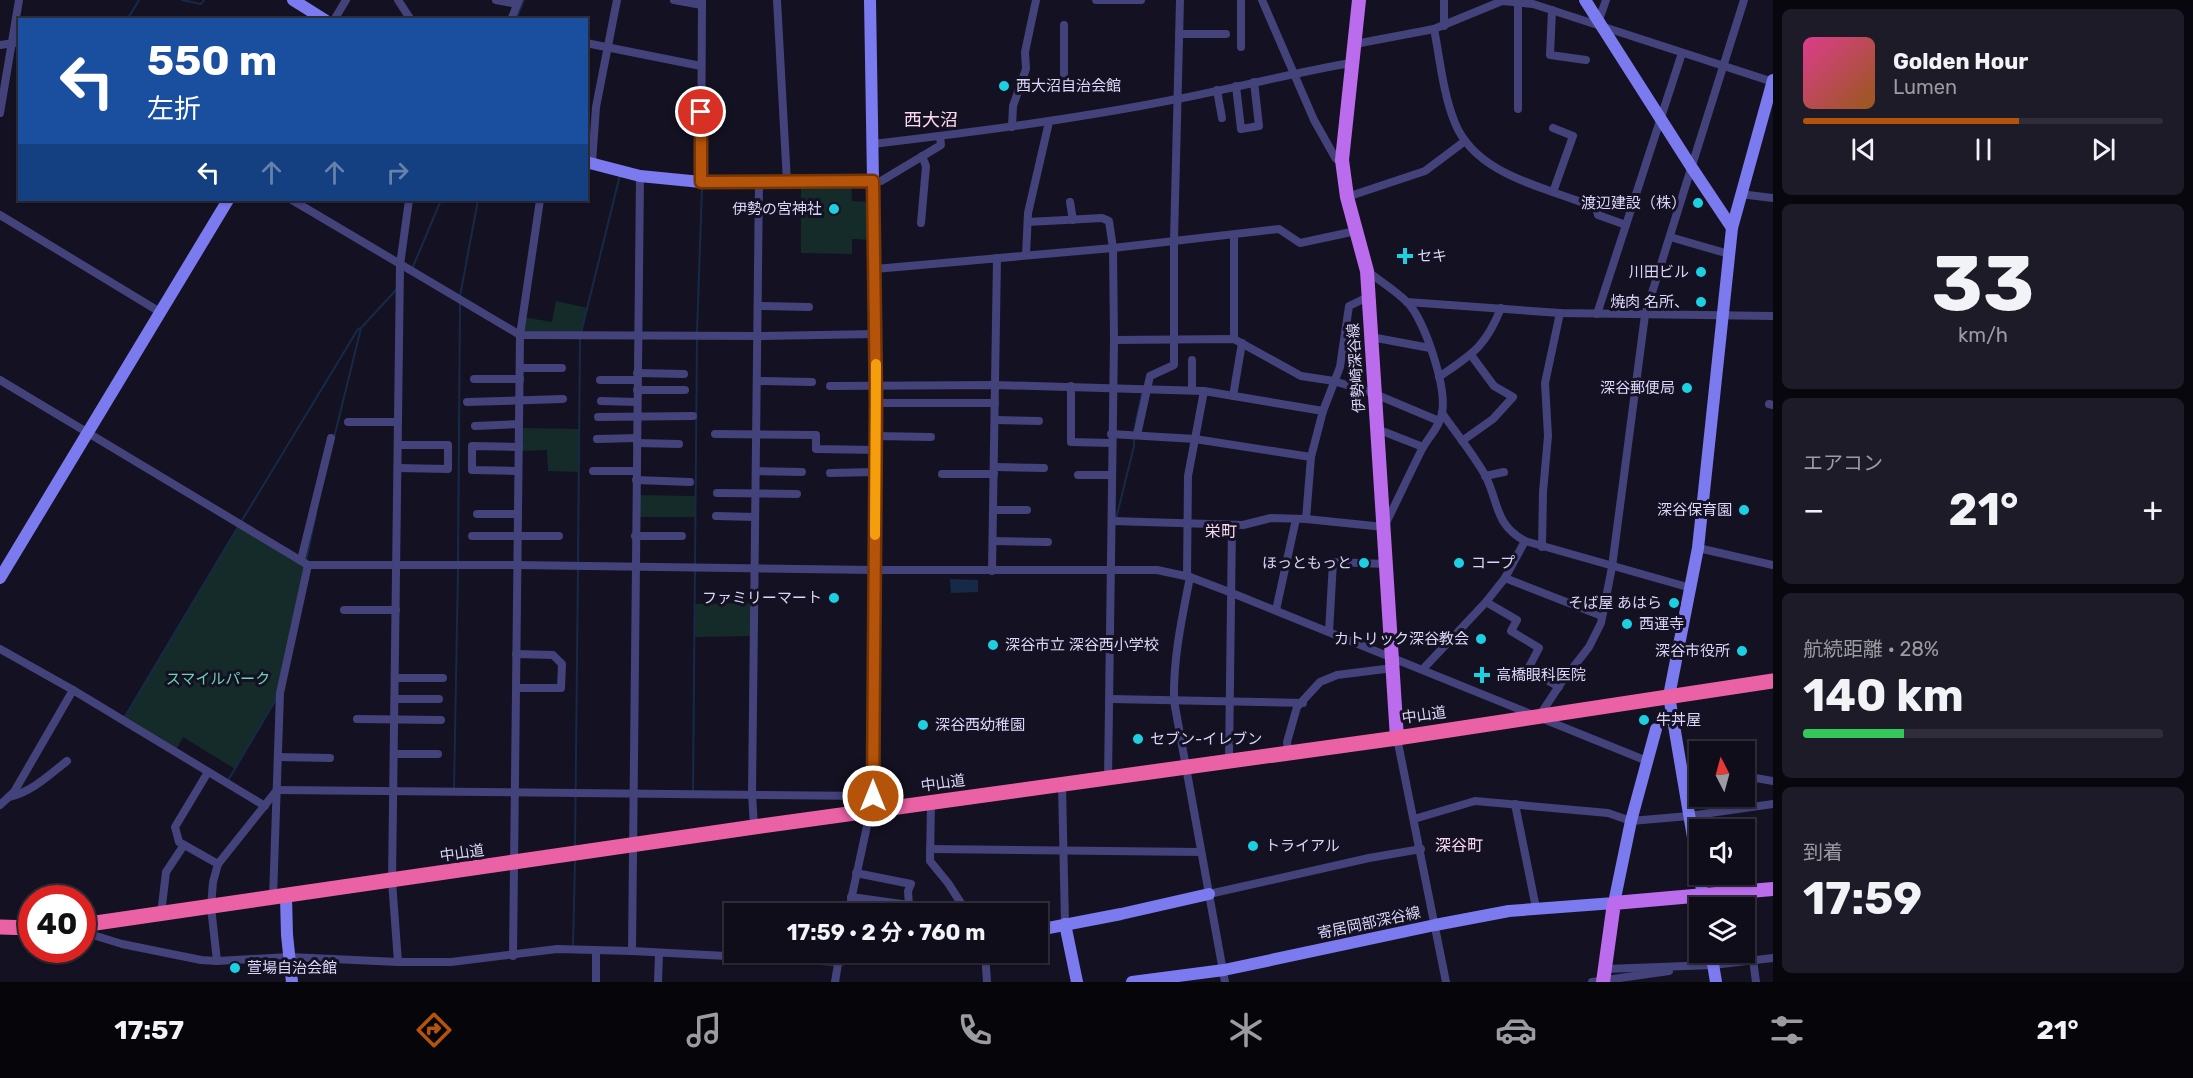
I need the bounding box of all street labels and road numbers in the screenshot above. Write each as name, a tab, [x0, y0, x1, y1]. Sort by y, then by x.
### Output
street label: 伊勢崎深谷線	[1344, 322, 1368, 414]
street label: 中山道	[1400, 703, 1448, 727]
street label: 中山道	[919, 771, 967, 795]
street label: 中山道	[438, 841, 486, 865]
street label: 寄居岡部深谷線	[1316, 903, 1422, 943]

